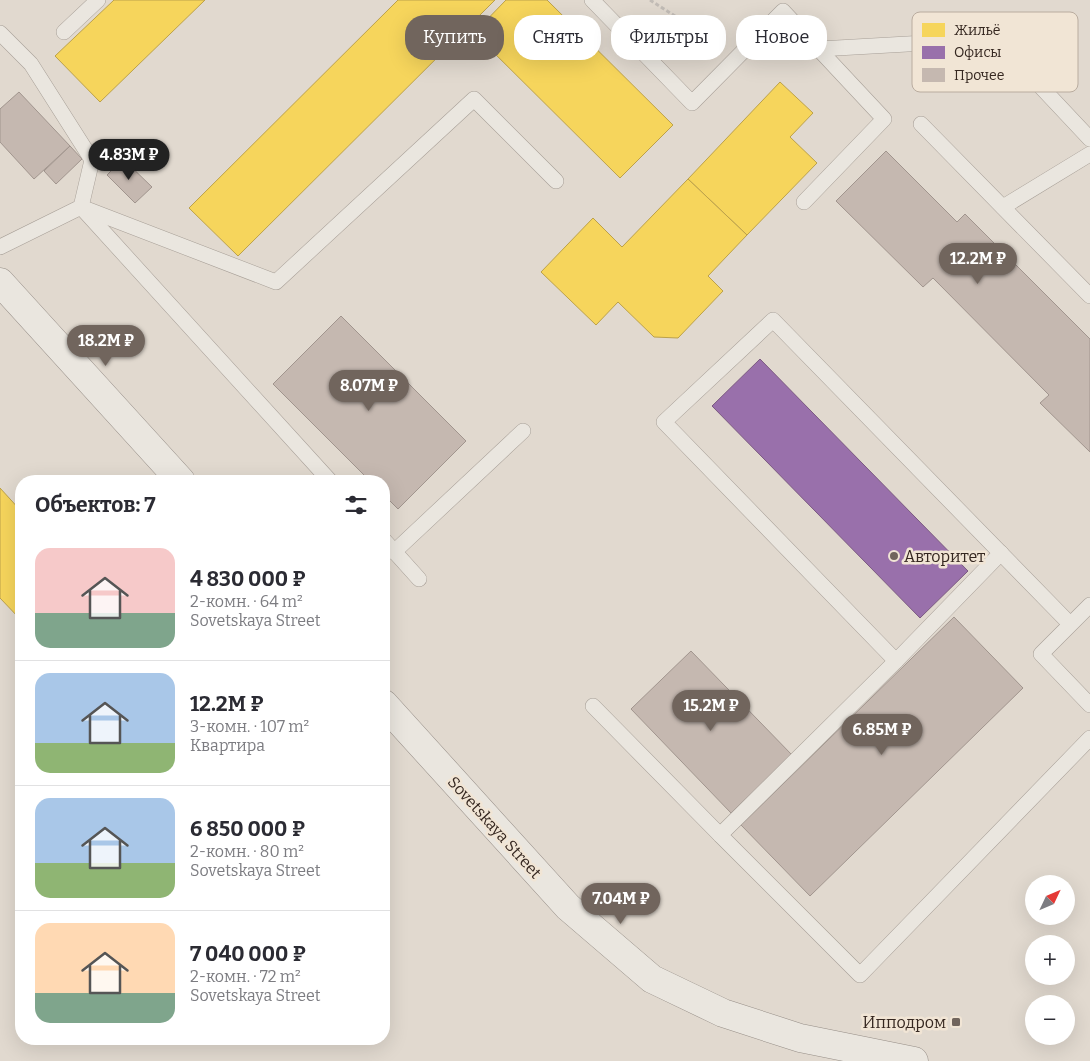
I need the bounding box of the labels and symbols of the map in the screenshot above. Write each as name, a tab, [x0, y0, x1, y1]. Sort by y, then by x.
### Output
legend	[912, 12, 1078, 92]
text: Жильё	[954, 22, 1000, 39]
text: Офисы	[954, 44, 1002, 61]
text: Прочее	[954, 67, 1004, 84]
pin: 4.83M ₽	[83, 138, 175, 181]
pin: 12.2M ₽	[932, 242, 1024, 285]
pin: 18.2M ₽	[60, 324, 152, 367]
pin: 8.07M ₽	[323, 370, 415, 412]
place label: Авторитет	[904, 547, 985, 566]
marker: Авторитет	[888, 550, 900, 562]
pin: 15.2M ₽	[665, 690, 757, 732]
pin: 6.85M ₽	[836, 714, 928, 756]
street label: Sovetskaya Street	[444, 772, 546, 882]
north arrow	[1025, 875, 1075, 925]
pin: 7.04M ₽	[575, 882, 667, 925]
place label: Ипподром	[863, 1013, 946, 1032]
marker: Ипподром	[950, 1016, 962, 1028]

